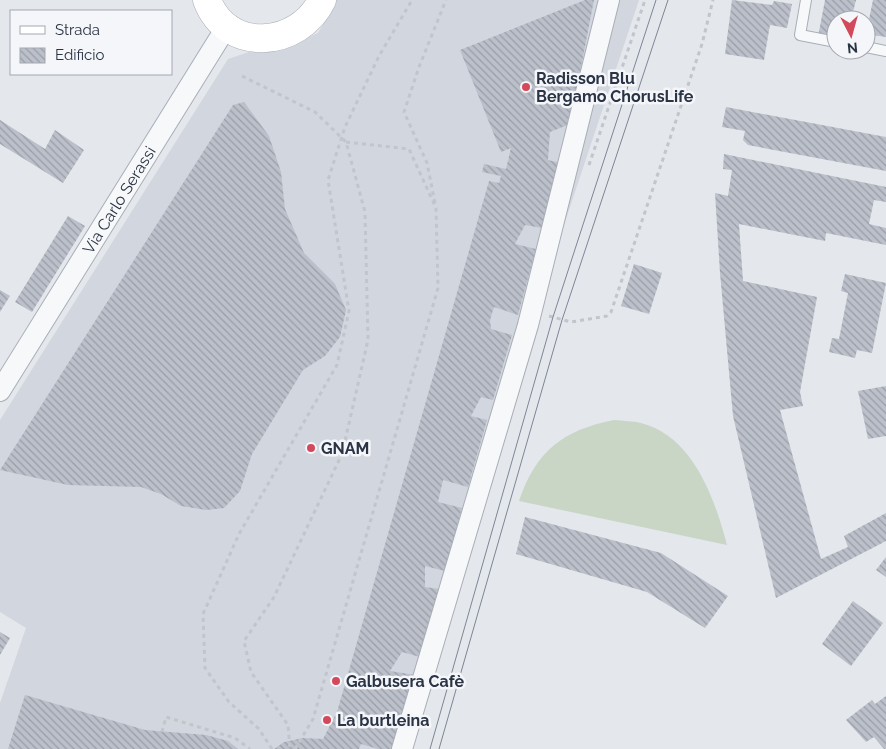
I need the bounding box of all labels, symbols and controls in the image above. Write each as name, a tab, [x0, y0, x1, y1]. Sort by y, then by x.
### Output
legend	[10, 10, 172, 75]
north arrow	[826, 10, 876, 60]
text: Strada	[55, 21, 100, 39]
text: N	[846, 39, 859, 56]
text: Edificio	[55, 46, 105, 64]
place label: Radisson Blu Bergamo ChorusLife	[536, 69, 694, 106]
marker: Radisson Blu Bergamo ChorusLife	[520, 81, 532, 93]
street label: Via Carlo Serassi	[79, 143, 160, 257]
place label: GNAM	[321, 439, 369, 458]
marker: GNAM	[305, 442, 317, 454]
place label: Galbusera Cafè	[346, 672, 464, 691]
marker: Galbusera Cafè	[330, 675, 342, 687]
place label: La burtleina	[337, 711, 429, 730]
marker: La burtleina	[321, 714, 333, 726]

